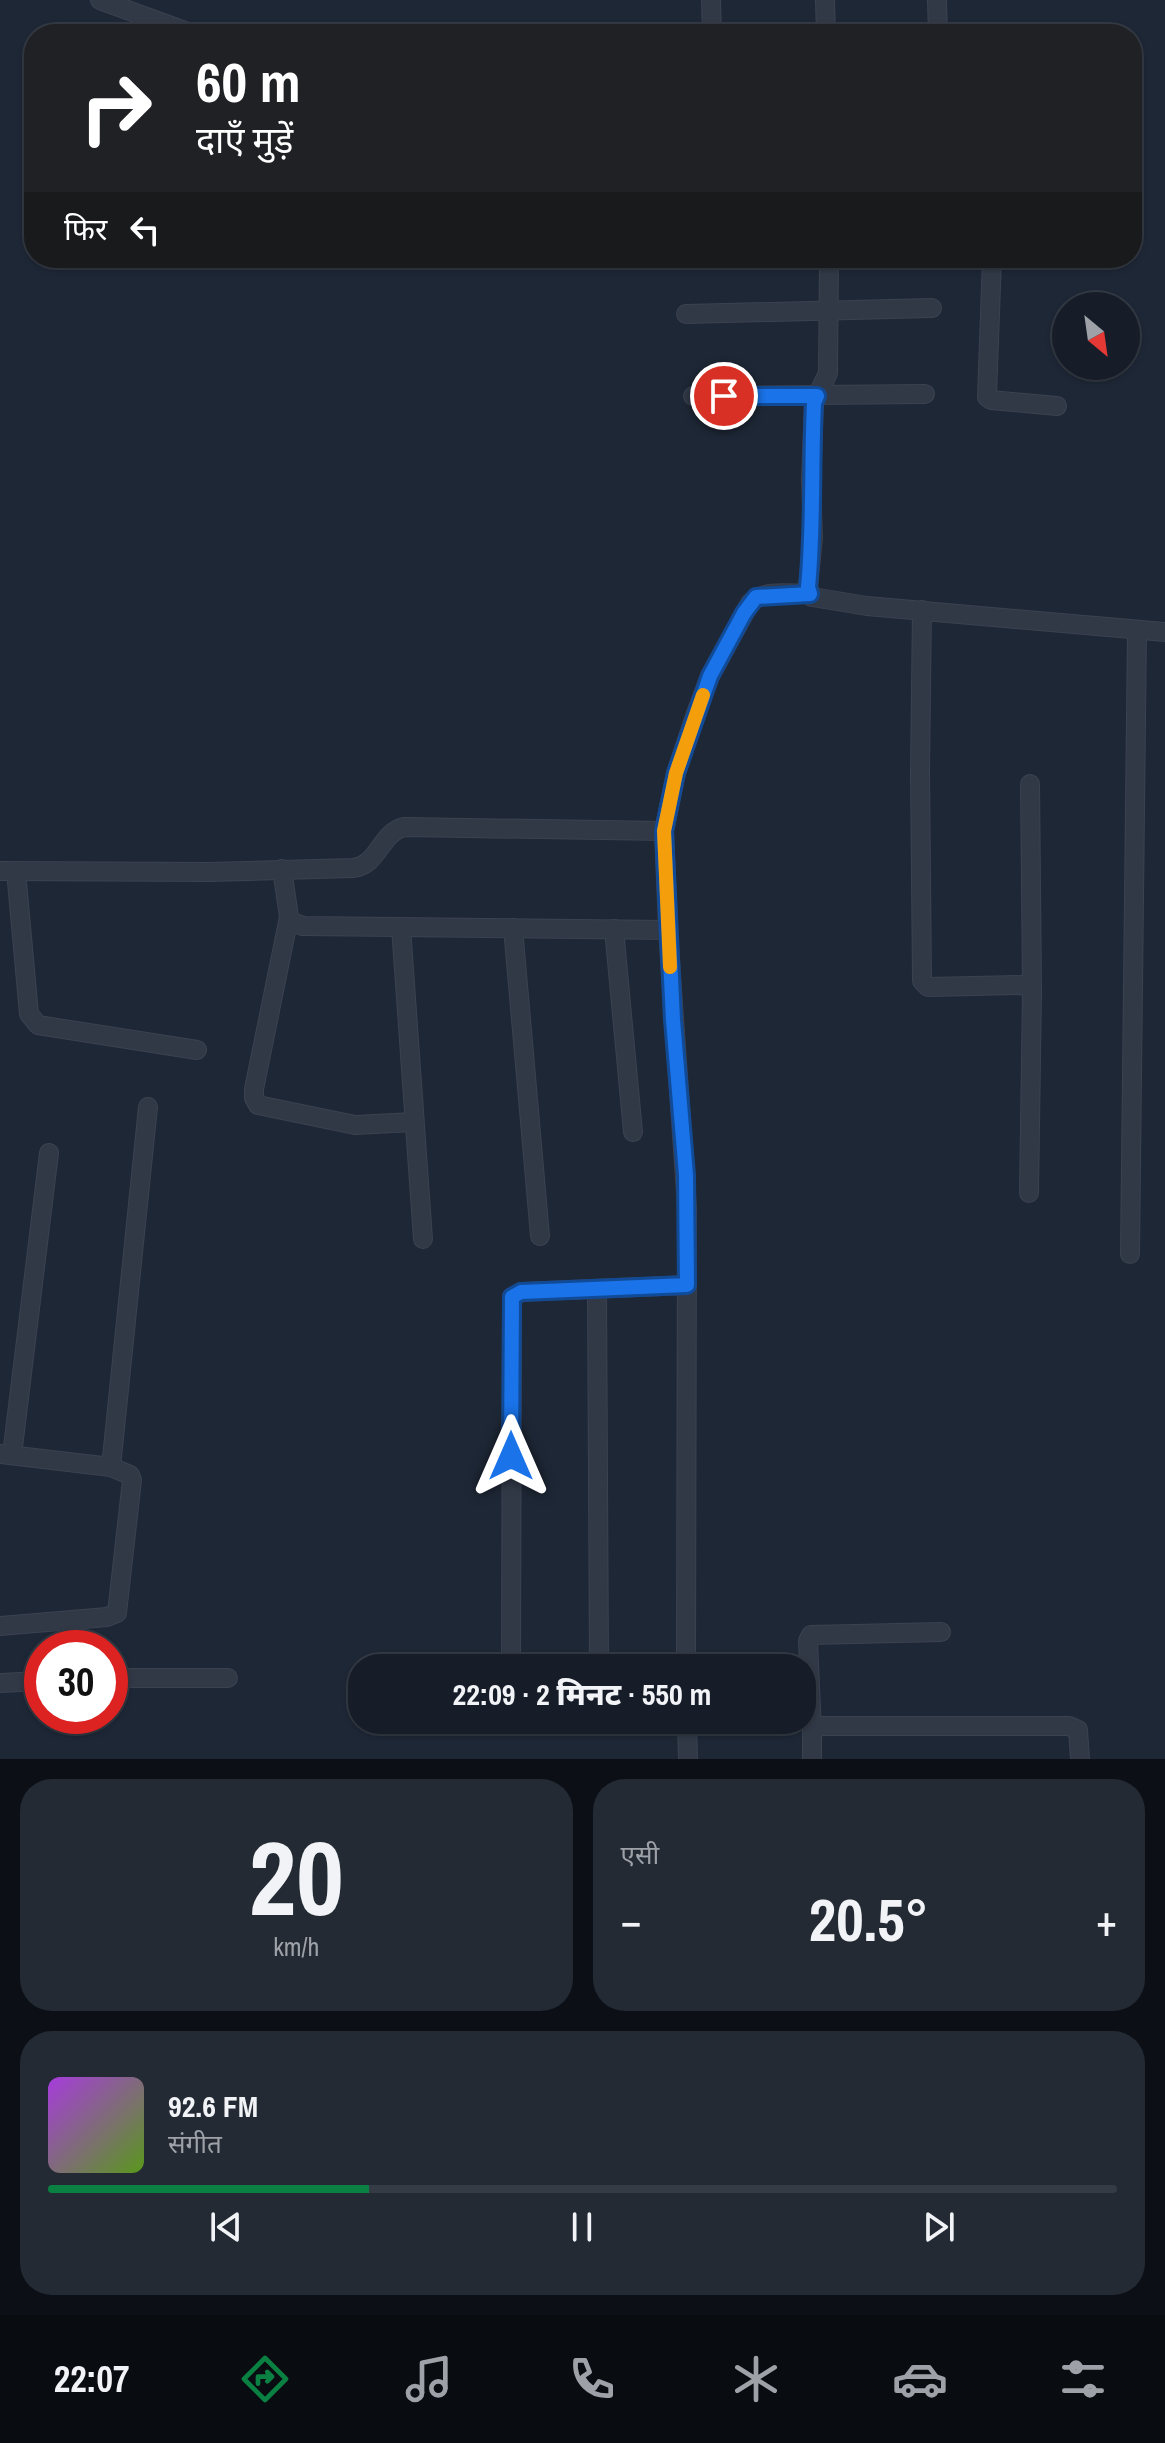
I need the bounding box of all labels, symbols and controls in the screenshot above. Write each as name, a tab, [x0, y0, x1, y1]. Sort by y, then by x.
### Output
text: 60 m	[196, 44, 301, 119]
icon: right	[64, 56, 168, 160]
text: दाएँ मुड़ें	[196, 116, 293, 164]
icon: left	[123, 208, 167, 252]
text: फिर	[64, 209, 107, 249]
north arrow	[1052, 292, 1140, 380]
map controls	[1052, 292, 1140, 380]
pin	[690, 362, 758, 430]
icon: arrive	[702, 374, 746, 418]
position arrow	[469, 1414, 553, 1498]
speed limit sign: 30	[24, 1630, 128, 1734]
text: 22:09 · 2 मिनट · 550 m	[453, 1674, 711, 1714]
text: 20	[249, 1807, 344, 1947]
text: एसी	[621, 1837, 659, 1872]
text: 20.5°	[809, 1879, 929, 1960]
text: −	[621, 1890, 642, 1950]
text: +	[1096, 1890, 1117, 1950]
text: km/h	[273, 1929, 319, 1964]
text: 92.6 FM	[168, 2086, 258, 2126]
text: संगीत	[168, 2126, 222, 2161]
icon: previous	[204, 2205, 248, 2249]
icon: pause	[560, 2205, 604, 2249]
icon: next	[917, 2205, 961, 2249]
icon: directions	[237, 2351, 293, 2407]
icon: music	[401, 2351, 457, 2407]
icon: phone	[564, 2351, 620, 2407]
icon: climate	[728, 2351, 784, 2407]
icon: car	[892, 2351, 948, 2407]
icon: filters	[1055, 2351, 1111, 2407]
text: 22:07	[54, 2355, 129, 2403]

